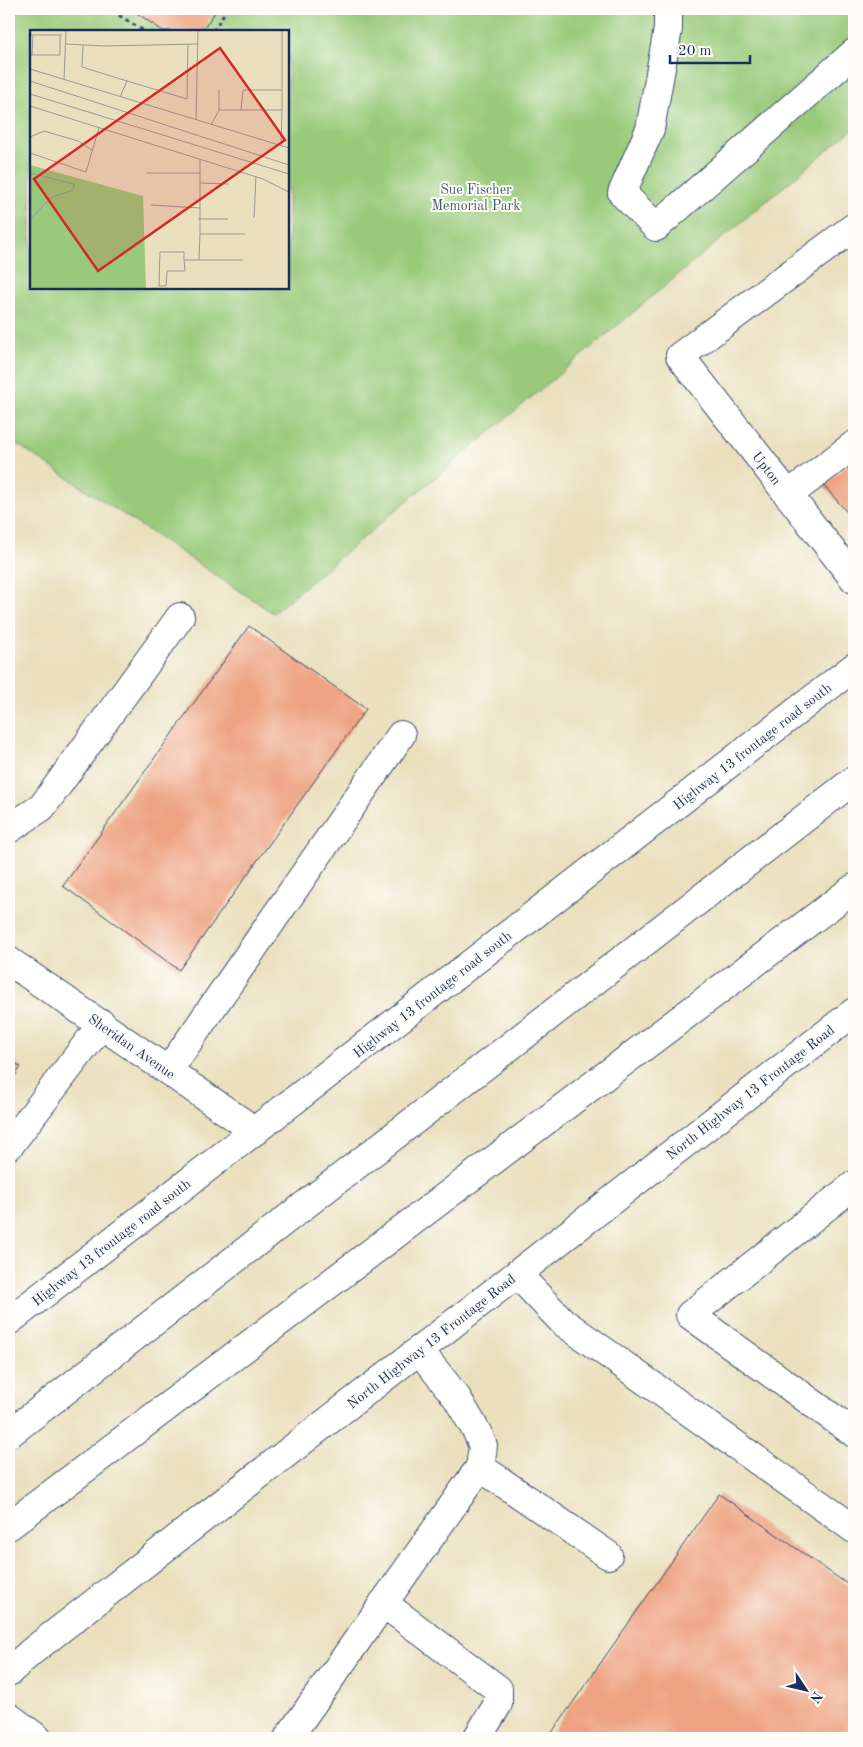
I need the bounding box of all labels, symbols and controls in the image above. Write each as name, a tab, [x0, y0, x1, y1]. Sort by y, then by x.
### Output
inset map	[30, 30, 289, 289]
scale bar	[670, 32, 750, 64]
text: 20 m	[678, 44, 712, 59]
park label: Sue Fischer Memorial Park	[431, 183, 521, 213]
street label: Upton	[749, 450, 784, 488]
street label: Highway 13 frontage road south	[671, 680, 835, 813]
street label: Highway 13 frontage road south	[351, 928, 515, 1061]
street label: Sheridan Avenue	[85, 1012, 177, 1082]
street label: North Highway 13 Frontage Road	[664, 1023, 837, 1163]
street label: Highway 13 frontage road south	[30, 1176, 194, 1309]
street label: North Highway 13 Frontage Road	[345, 1272, 518, 1412]
north arrow	[780, 1664, 830, 1714]
text: N	[807, 1688, 825, 1706]

